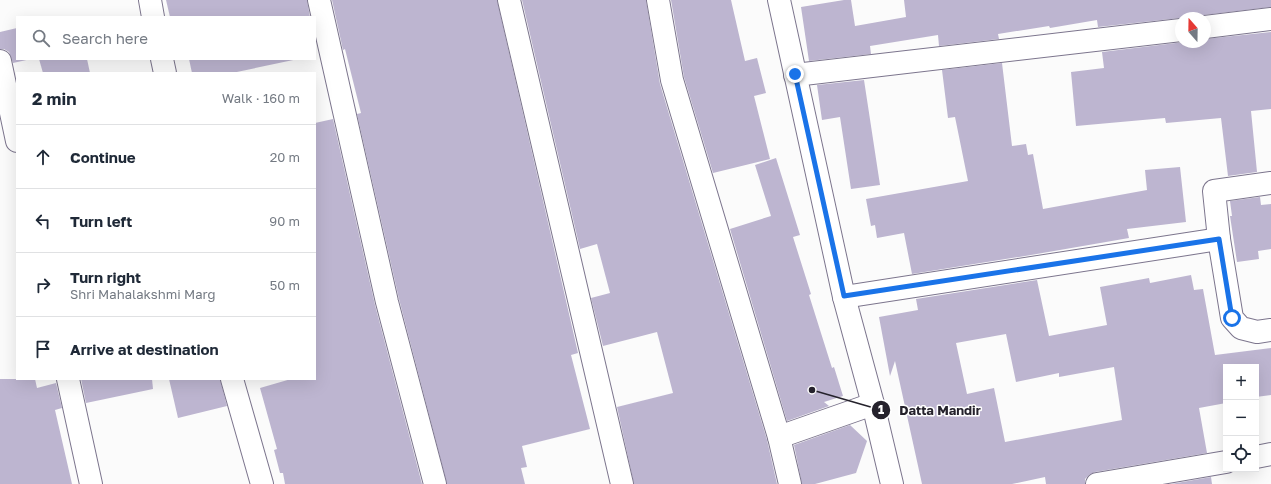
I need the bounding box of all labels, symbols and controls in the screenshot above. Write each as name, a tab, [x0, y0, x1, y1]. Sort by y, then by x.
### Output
north arrow	[1175, 12, 1211, 48]
search box	[16, 16, 316, 60]
icon: search	[30, 27, 52, 49]
text: Search here	[62, 29, 148, 47]
route end	[786, 65, 804, 83]
text: 2 min	[32, 88, 76, 109]
text: Walk · 160 m	[222, 90, 300, 106]
icon: ahead	[32, 146, 54, 168]
text: Continue	[70, 148, 136, 166]
text: 20 m	[270, 149, 300, 165]
icon: left	[32, 210, 54, 232]
text: Turn left	[70, 212, 132, 230]
text: 90 m	[269, 213, 300, 229]
text: Turn right	[70, 268, 141, 286]
icon: right	[32, 274, 54, 296]
text: 50 m	[270, 277, 300, 293]
text: Shri Mahalakshmi Marg	[70, 286, 215, 302]
route start	[1223, 309, 1241, 327]
icon: arrive	[32, 338, 54, 360]
text: Arrive at destination	[70, 340, 219, 358]
map controls	[1223, 364, 1259, 472]
button: +	[1223, 364, 1259, 400]
callout: Datta Mandir	[871, 398, 988, 423]
button: −	[1223, 400, 1259, 436]
text: 1	[878, 402, 884, 417]
text: Datta Mandir	[899, 402, 981, 418]
button: locate	[1223, 436, 1259, 472]

